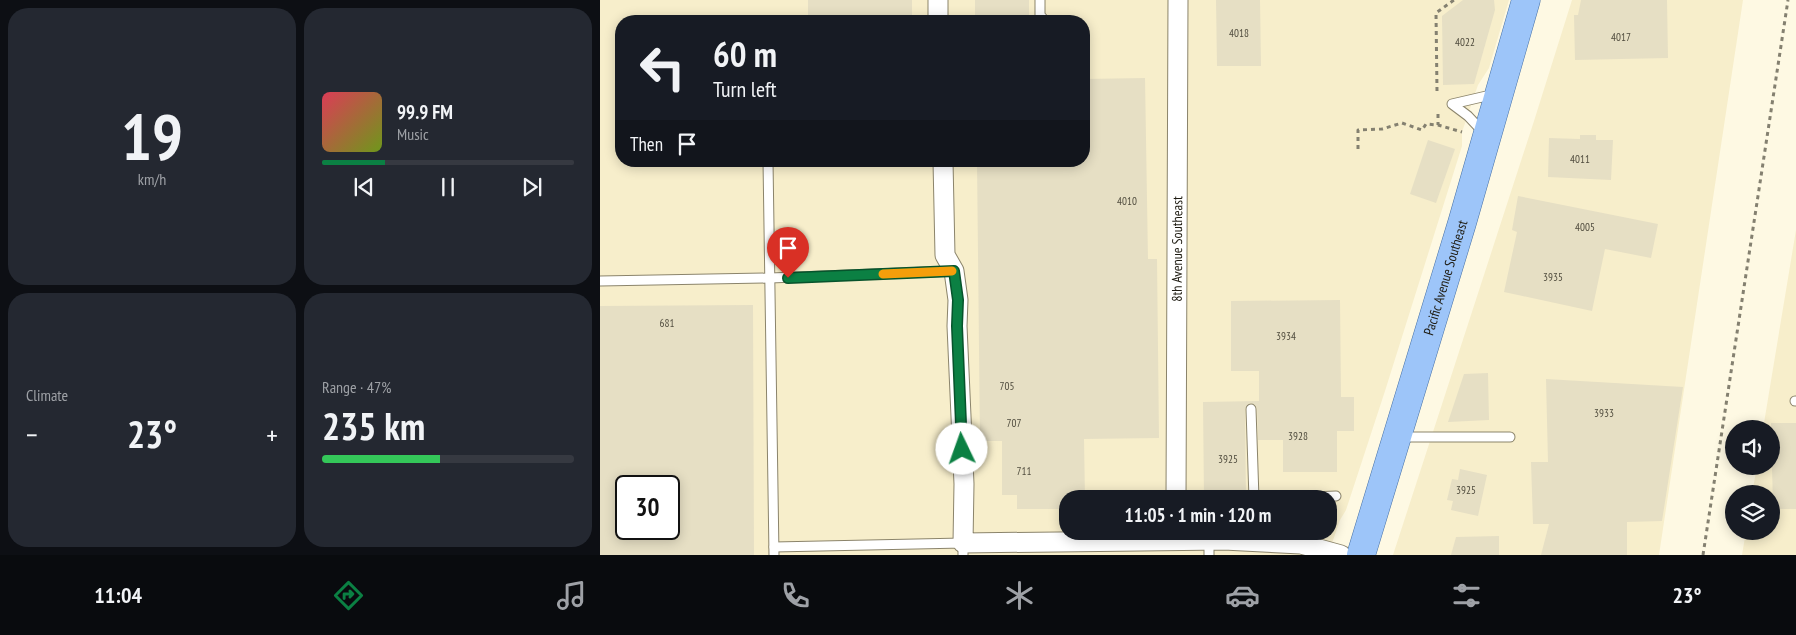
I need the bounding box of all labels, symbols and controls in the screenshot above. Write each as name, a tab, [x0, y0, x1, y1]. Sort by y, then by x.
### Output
house number: 4018	[1229, 26, 1249, 40]
house number: 4017	[1611, 30, 1631, 44]
text: 60 m	[713, 31, 777, 77]
icon: left	[630, 35, 695, 100]
house number: 4022	[1455, 35, 1475, 49]
text: Turn left	[713, 75, 777, 103]
text: 19	[121, 94, 183, 178]
text: 99.9 FM	[397, 100, 453, 124]
text: Music	[397, 124, 429, 144]
icon: arrive	[673, 130, 701, 158]
text: Then	[630, 132, 663, 156]
house number: 4011	[1570, 152, 1590, 166]
text: km/h	[138, 169, 166, 189]
icon: previous	[350, 173, 378, 201]
icon: pause	[434, 173, 462, 201]
icon: next	[518, 173, 546, 201]
house number: 4010	[1117, 194, 1137, 208]
street label: 8th Avenue Southeast	[1168, 196, 1186, 302]
street label: Pacific Avenue Southeast	[1419, 218, 1471, 337]
house number: 4005	[1575, 220, 1595, 234]
pin	[767, 227, 809, 278]
icon: arrive	[774, 234, 802, 262]
house number: 3935	[1543, 270, 1563, 284]
house number: 681	[660, 316, 674, 330]
house number: 3934	[1276, 329, 1296, 343]
text: Range · 47%	[322, 377, 391, 397]
house number: 705	[1000, 379, 1014, 393]
text: Climate	[26, 385, 68, 405]
text: 235 km	[322, 401, 425, 450]
house number: 3933	[1594, 406, 1614, 420]
text: 23°	[127, 409, 177, 458]
text: −	[26, 416, 38, 453]
text: +	[266, 416, 278, 453]
house number: 707	[1007, 416, 1021, 430]
map controls	[1725, 420, 1780, 540]
button: sound	[1725, 420, 1780, 475]
position arrow	[935, 422, 987, 474]
house number: 3928	[1288, 429, 1308, 443]
house number: 3925	[1218, 452, 1238, 466]
house number: 711	[1017, 464, 1031, 478]
speed limit sign: 30	[615, 475, 680, 540]
house number: 3925	[1456, 483, 1476, 497]
button: layers	[1725, 485, 1780, 540]
text: 11:05 · 1 min · 120 m	[1125, 503, 1271, 527]
icon: directions	[331, 578, 366, 613]
icon: music	[554, 578, 589, 613]
icon: phone	[778, 578, 813, 613]
icon: climate	[1002, 578, 1037, 613]
icon: car	[1225, 578, 1260, 613]
icon: filters	[1449, 578, 1484, 613]
text: 11:04	[94, 581, 142, 609]
text: 23°	[1673, 581, 1702, 609]

